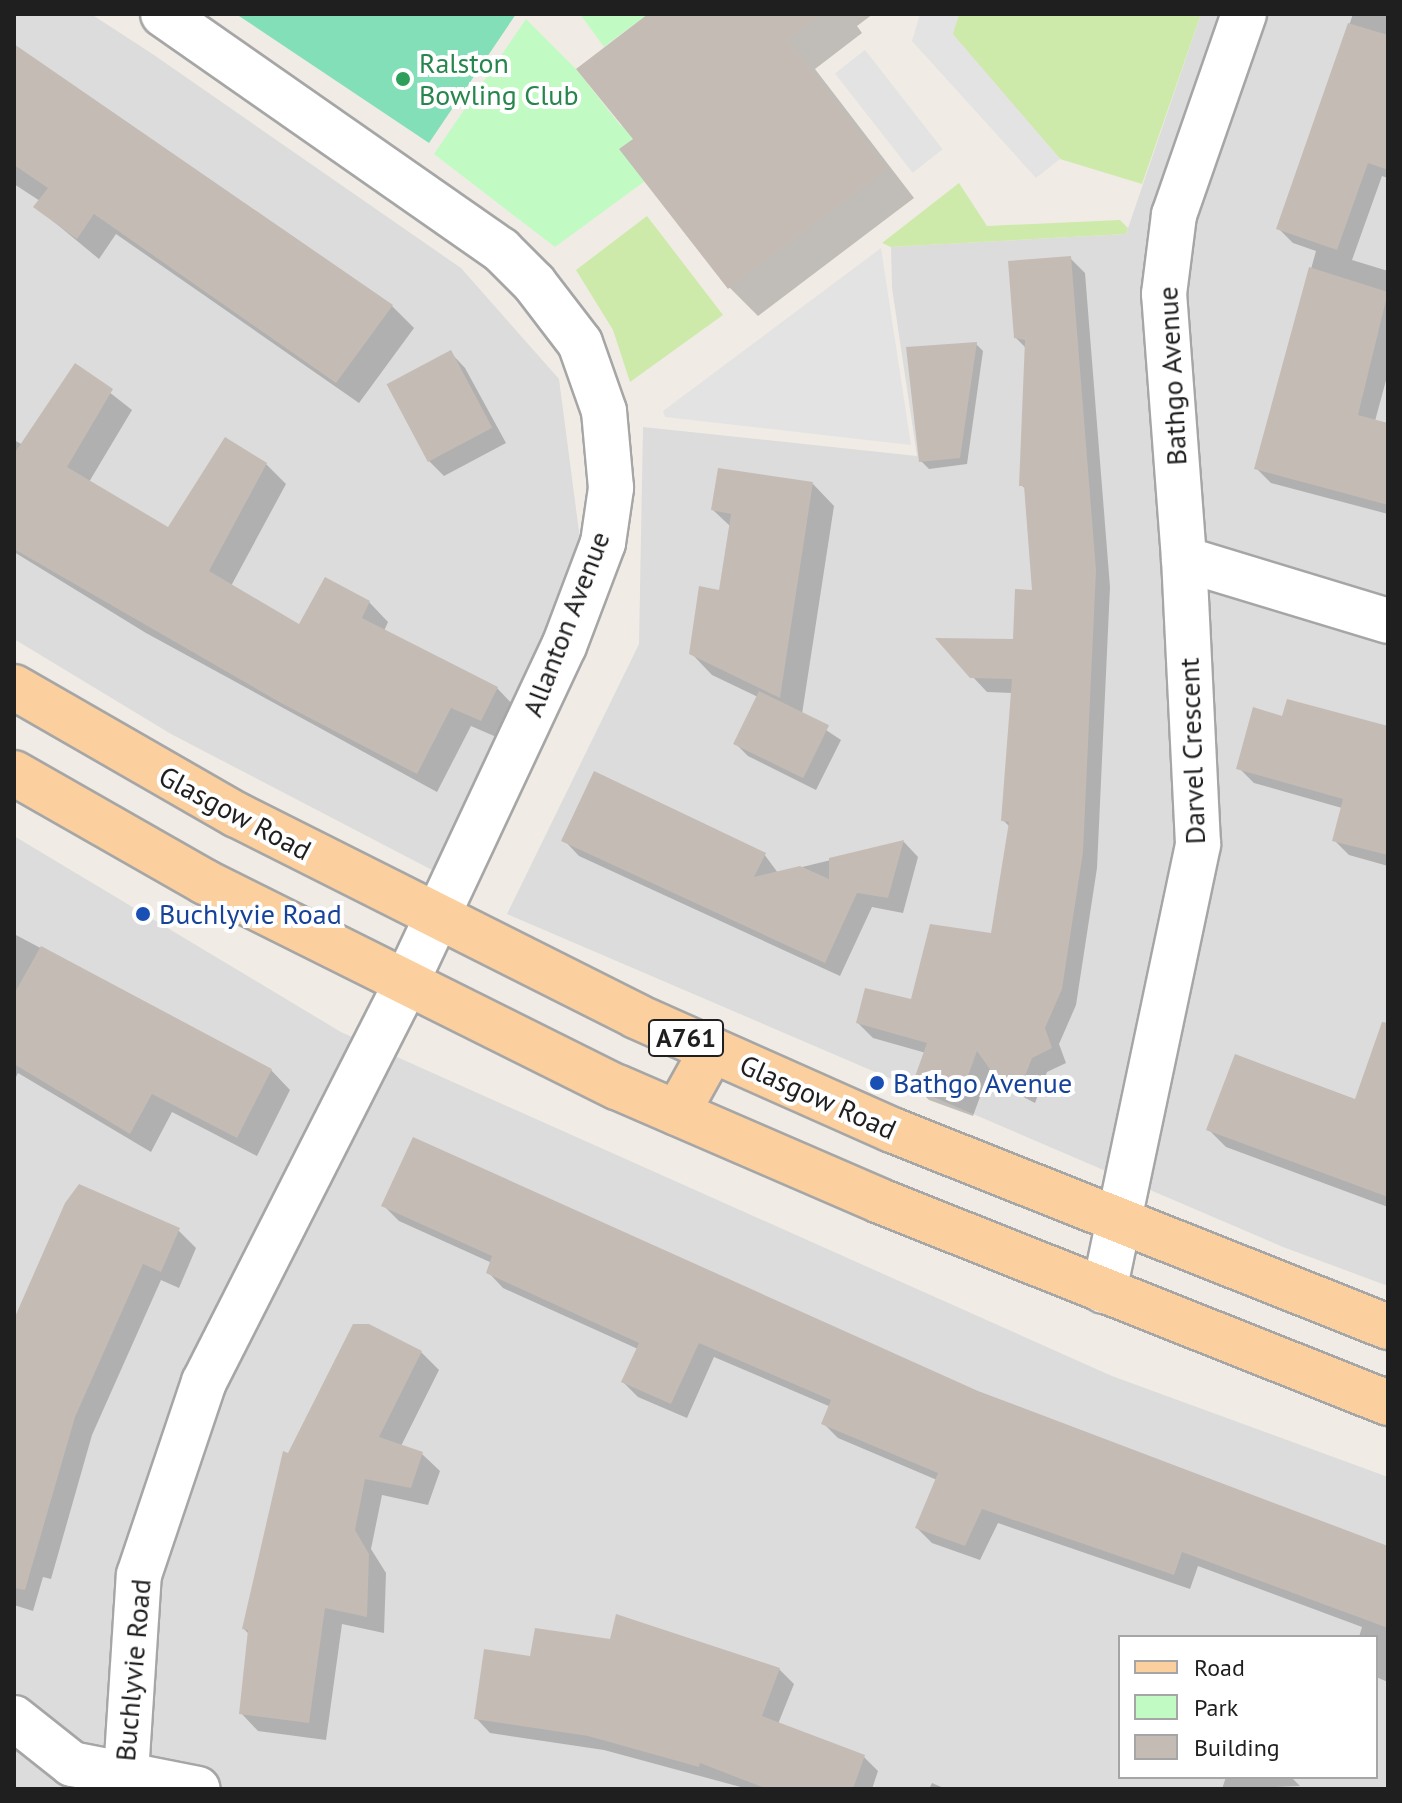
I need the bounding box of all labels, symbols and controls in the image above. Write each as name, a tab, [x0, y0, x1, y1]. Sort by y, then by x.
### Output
place label: Ralston Bowling Club	[419, 46, 579, 112]
marker: Ralston Bowling Club	[394, 70, 412, 88]
street label: Bathgo Avenue	[1151, 285, 1193, 467]
street label: Allanton Avenue	[515, 526, 617, 722]
street label: Darvel Crescent	[1172, 657, 1212, 845]
street label: Glasgow Road	[153, 759, 317, 867]
place label: Buchlyvie Road	[159, 897, 342, 931]
marker: Buchlyvie Road	[134, 905, 152, 923]
road number: A761	[648, 1016, 724, 1060]
street label: Glasgow Road	[734, 1047, 902, 1147]
place label: Bathgo Avenue	[893, 1066, 1073, 1100]
marker: Bathgo Avenue	[868, 1074, 886, 1092]
street label: Buchlyvie Road	[108, 1577, 158, 1763]
legend	[1118, 1635, 1378, 1779]
text: Road	[1194, 1652, 1245, 1683]
text: Park	[1194, 1692, 1238, 1723]
text: Building	[1194, 1732, 1280, 1763]

